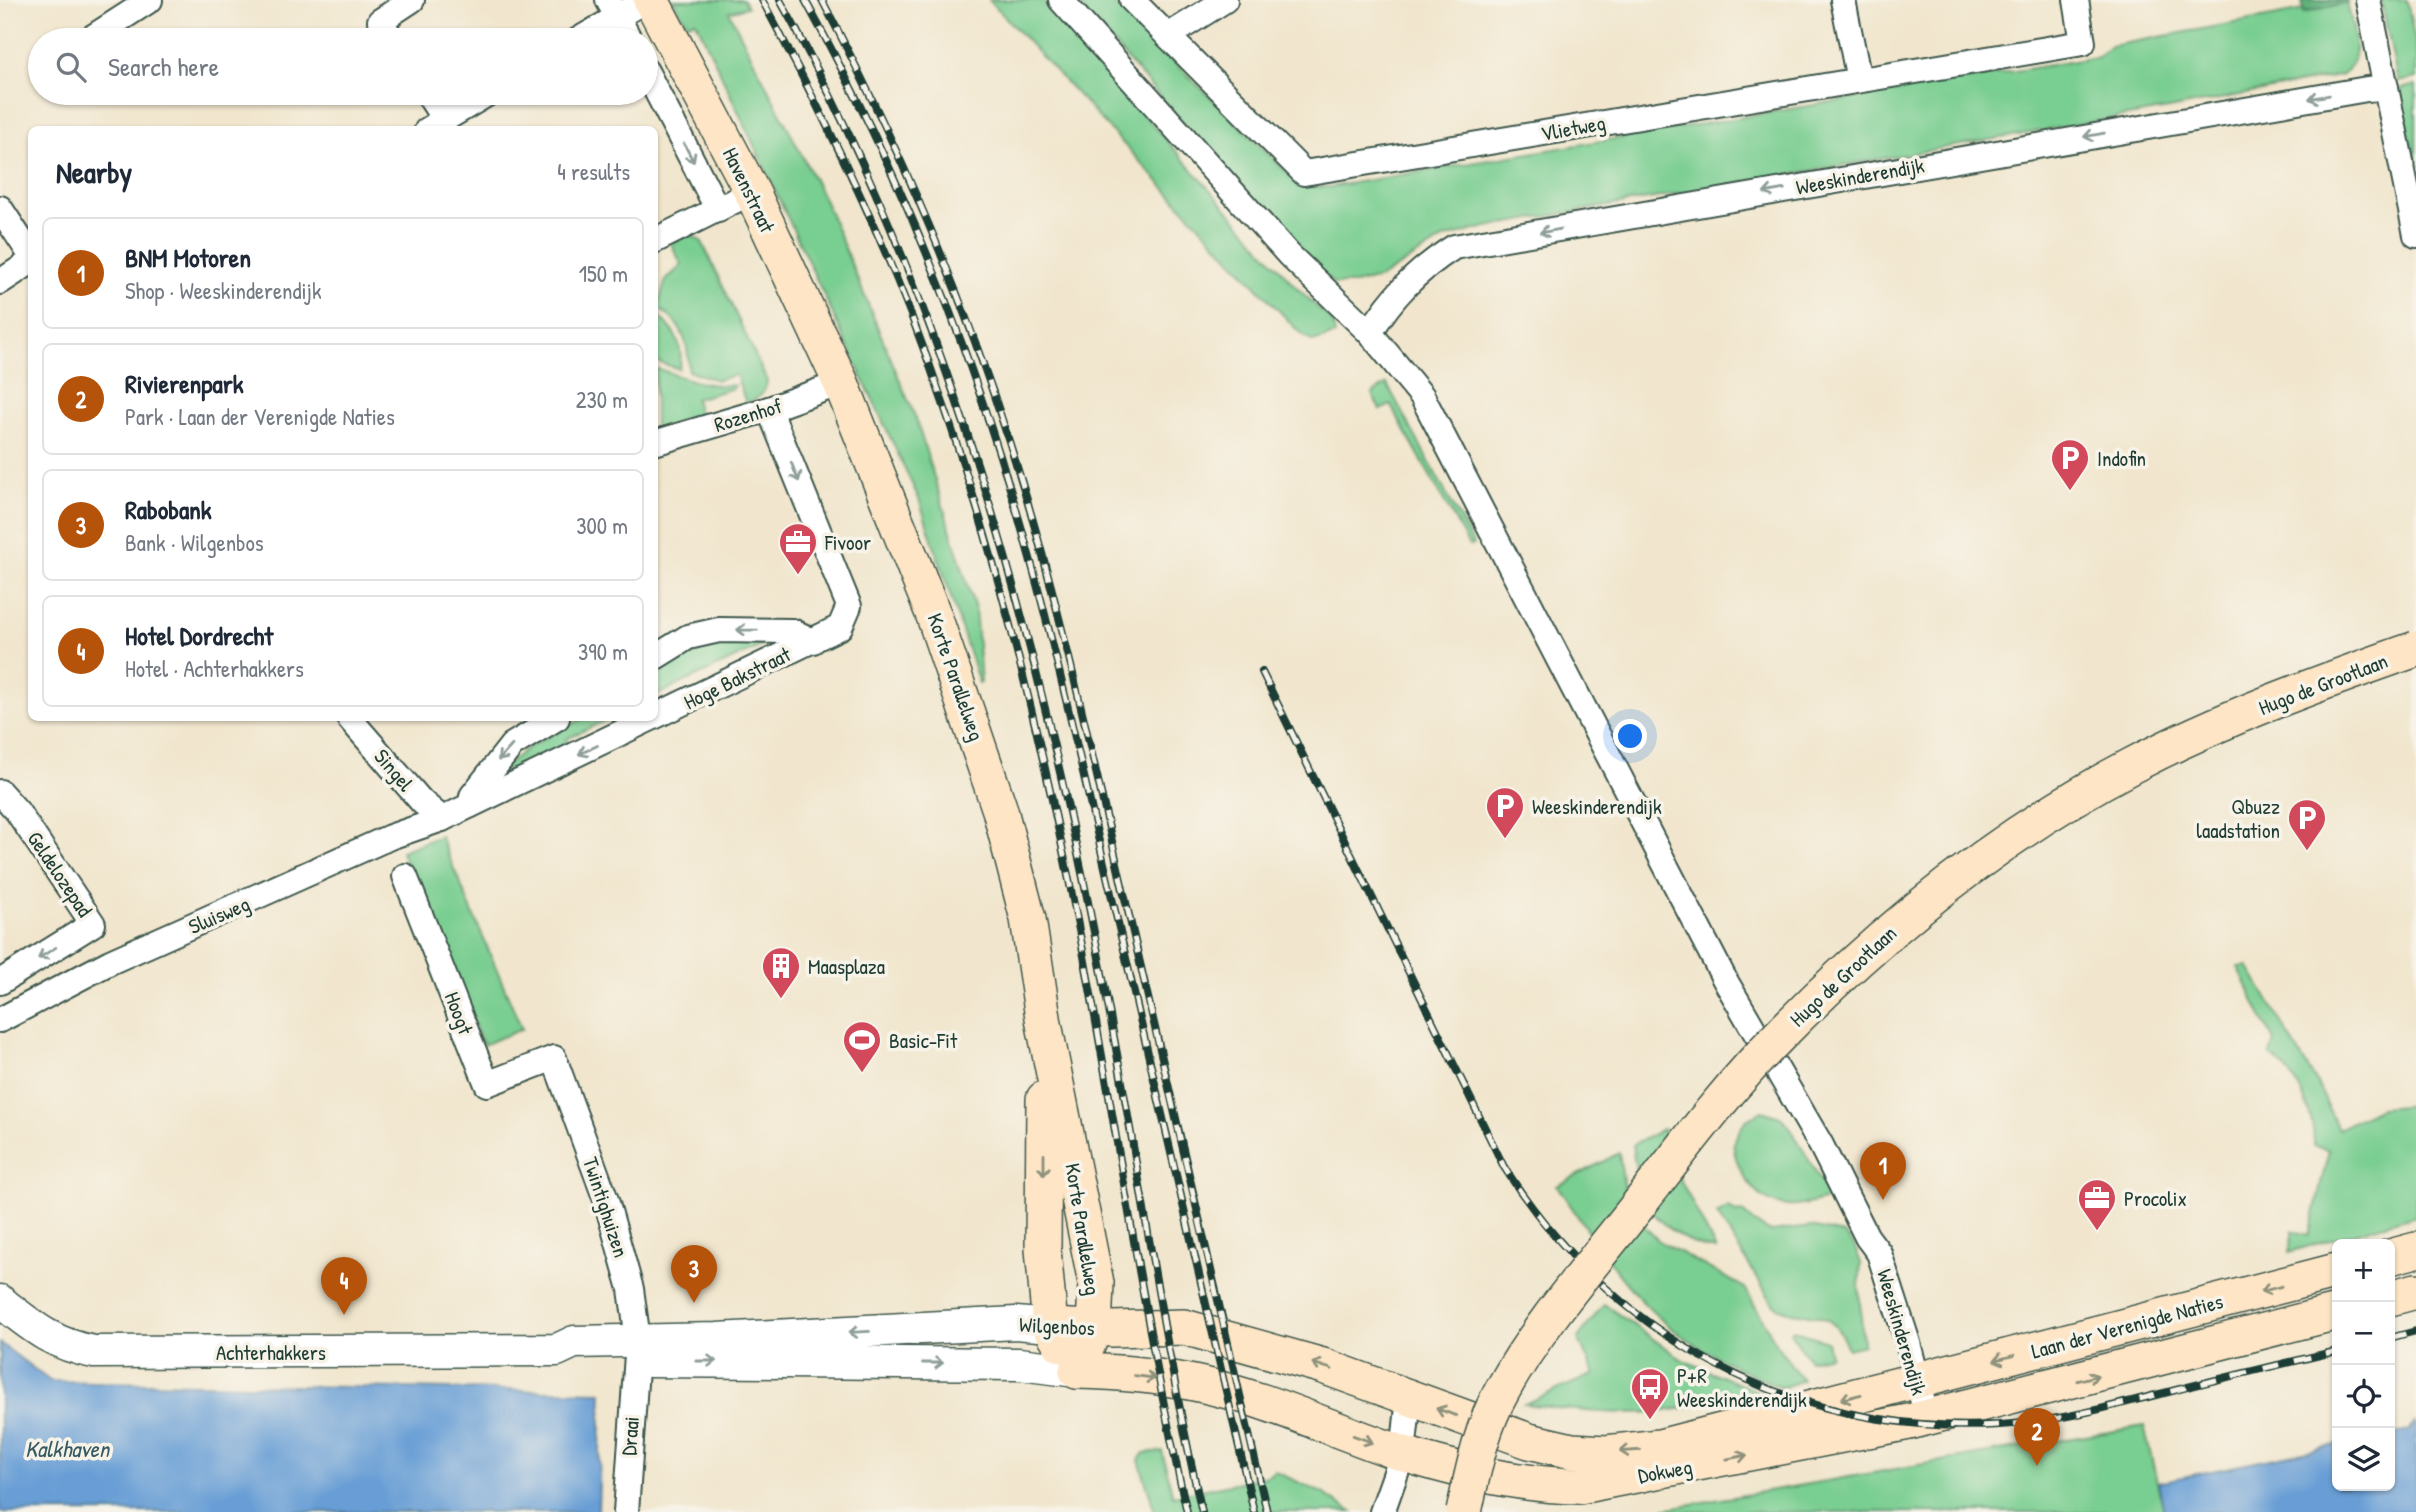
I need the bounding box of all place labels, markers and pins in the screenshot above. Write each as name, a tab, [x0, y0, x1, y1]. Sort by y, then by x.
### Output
parking icon: Indofin	[2049, 437, 2091, 492]
place label: Indofin	[2097, 444, 2146, 473]
office icon: Fivoor	[777, 521, 819, 576]
place label: Fivoor	[824, 528, 871, 557]
parking icon: Weeskinderendijk	[1484, 785, 1526, 840]
place label: Weeskinderendijk	[1532, 792, 1662, 821]
place label: Qbuzz laadstation	[2196, 792, 2280, 845]
parking icon: Qbuzz laadstation	[2286, 797, 2328, 852]
building icon: Maasplaza	[760, 945, 802, 1000]
place label: Maasplaza	[808, 952, 885, 981]
sports icon: Basic-Fit	[841, 1019, 883, 1074]
place label: Basic-Fit	[889, 1026, 958, 1055]
pin: 1	[1860, 1142, 1906, 1200]
office icon: Procolix	[2076, 1177, 2118, 1232]
place label: Procolix	[2124, 1184, 2187, 1213]
pin: 3	[671, 1245, 717, 1303]
pin: 4	[321, 1257, 367, 1315]
place label: P+R Weeskinderendijk	[1677, 1361, 1807, 1414]
bus stop icon: P+R Weeskinderendijk	[1629, 1366, 1671, 1421]
pin: 2	[2014, 1408, 2060, 1466]

